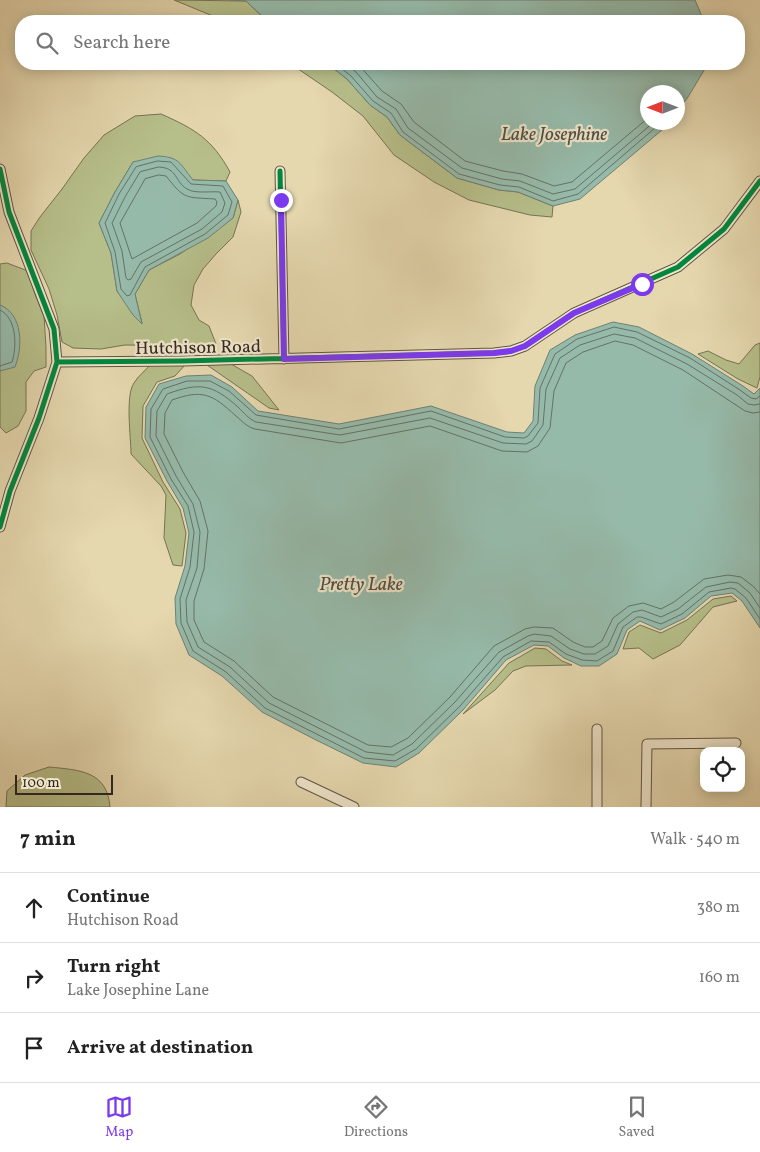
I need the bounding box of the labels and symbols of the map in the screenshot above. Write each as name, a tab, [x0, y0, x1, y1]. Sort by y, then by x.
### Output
north arrow	[640, 85, 685, 130]
water label: Lake Josephine	[501, 122, 607, 148]
route end	[270, 189, 293, 212]
route start	[631, 273, 654, 296]
street label: Hutchison Road	[135, 335, 261, 362]
water label: Pretty Lake	[319, 572, 403, 598]
scale bar	[15, 772, 112, 795]

